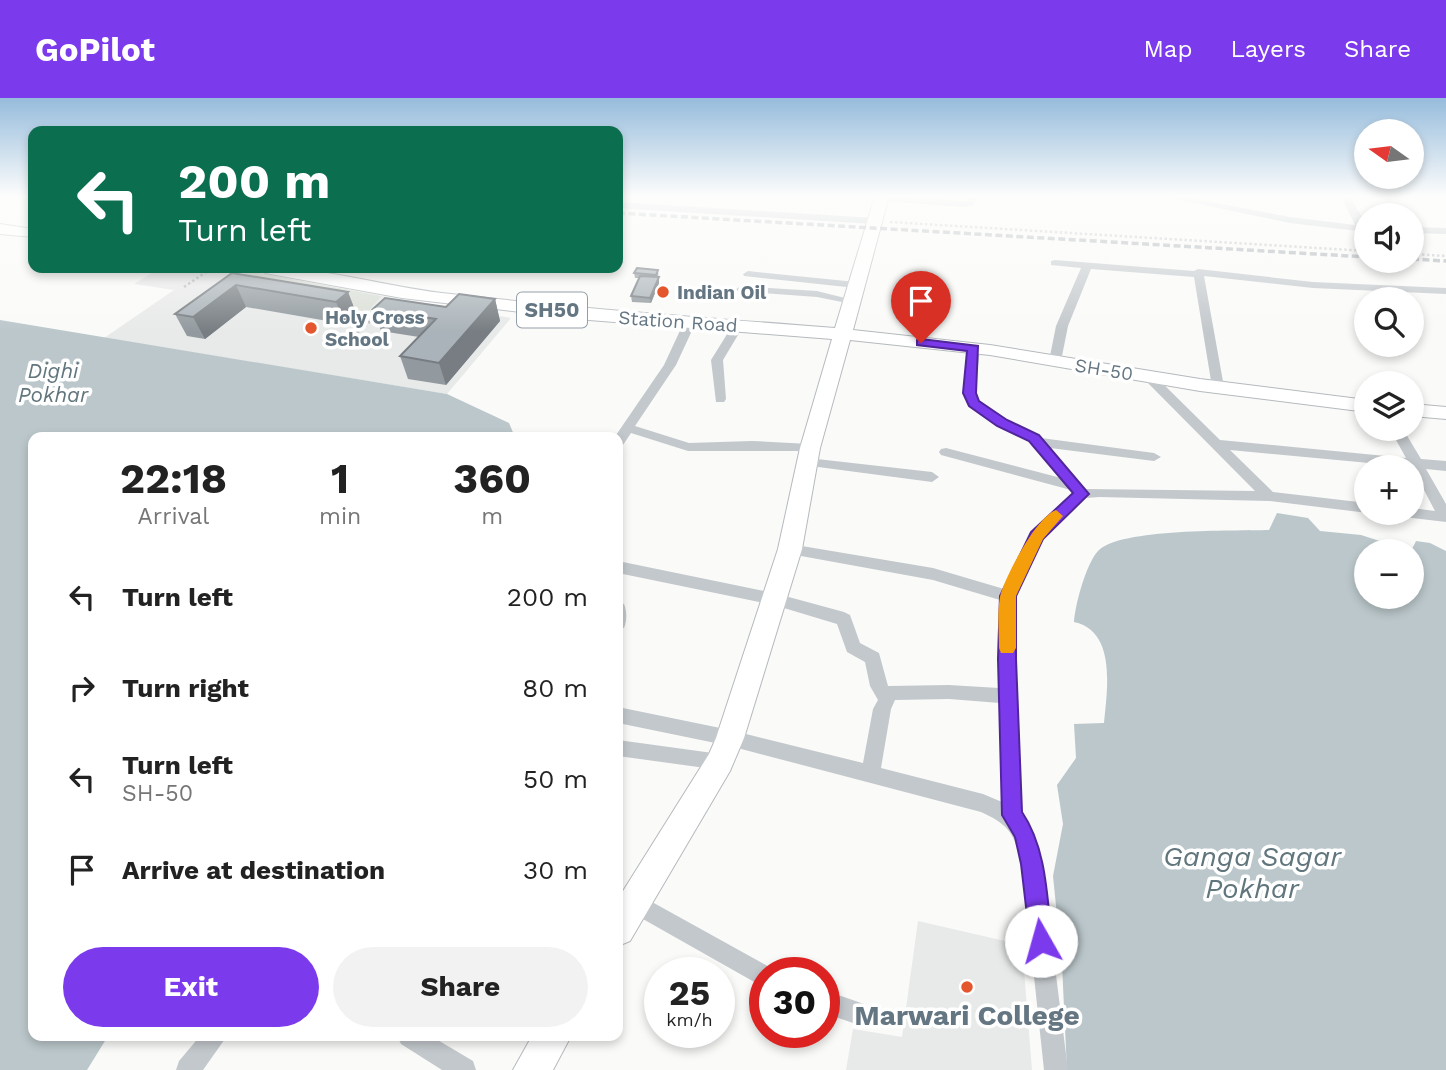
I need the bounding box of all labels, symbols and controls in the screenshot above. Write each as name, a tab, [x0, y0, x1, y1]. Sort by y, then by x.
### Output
text: GoPilot	[35, 30, 155, 69]
text: Map	[1144, 35, 1192, 63]
text: Layers	[1230, 35, 1306, 63]
text: Share	[1344, 35, 1411, 63]
north arrow	[1354, 119, 1424, 189]
map controls	[1354, 119, 1424, 609]
text: 200 m	[178, 152, 330, 210]
icon: left	[63, 154, 154, 245]
button: sound	[1354, 203, 1424, 273]
text: Turn left	[178, 211, 311, 249]
pin	[891, 271, 951, 343]
place label: Indian Oil	[677, 281, 767, 304]
icon: arrive	[902, 282, 940, 320]
marker: Indian Oil	[655, 284, 671, 300]
button: search	[1354, 287, 1424, 357]
road number: SH50	[517, 292, 587, 328]
place label: Holy Cross School	[325, 306, 425, 351]
street label: Station Road	[618, 306, 738, 337]
marker: Holy Cross School	[303, 320, 319, 336]
street label: SH-50	[1073, 354, 1135, 385]
water label: Dighi Pokhar	[18, 358, 89, 407]
button: layers	[1354, 371, 1424, 441]
text: 22:18	[120, 454, 227, 503]
text: 1	[331, 454, 349, 503]
text: 360	[453, 454, 531, 503]
button: +	[1354, 455, 1424, 525]
text: Arrival	[138, 503, 209, 530]
text: min	[319, 503, 361, 530]
text: m	[481, 503, 503, 530]
button: −	[1354, 539, 1424, 609]
icon: left	[63, 578, 101, 616]
text: Turn left	[122, 582, 233, 612]
text: 200 m	[507, 582, 588, 612]
icon: right	[63, 669, 101, 707]
text: Turn right	[122, 673, 249, 703]
text: 80 m	[522, 673, 588, 703]
text: Turn left	[122, 750, 233, 780]
icon: left	[63, 760, 101, 798]
text: 50 m	[523, 764, 588, 794]
text: SH-50	[122, 780, 193, 807]
water label: Ganga Sagar Pokhar	[1163, 840, 1342, 905]
icon: arrive	[63, 851, 101, 889]
text: Arrive at destination	[122, 855, 385, 885]
text: 30 m	[523, 855, 588, 885]
position arrow	[1004, 904, 1078, 978]
button: Exit	[63, 947, 319, 1027]
button: Share	[333, 947, 588, 1027]
speed limit sign: 30	[749, 957, 840, 1048]
text: 25	[669, 972, 710, 1014]
marker: Marwari College	[959, 979, 975, 995]
place label: Marwari College	[854, 999, 1080, 1032]
text: km/h	[666, 1009, 713, 1030]

